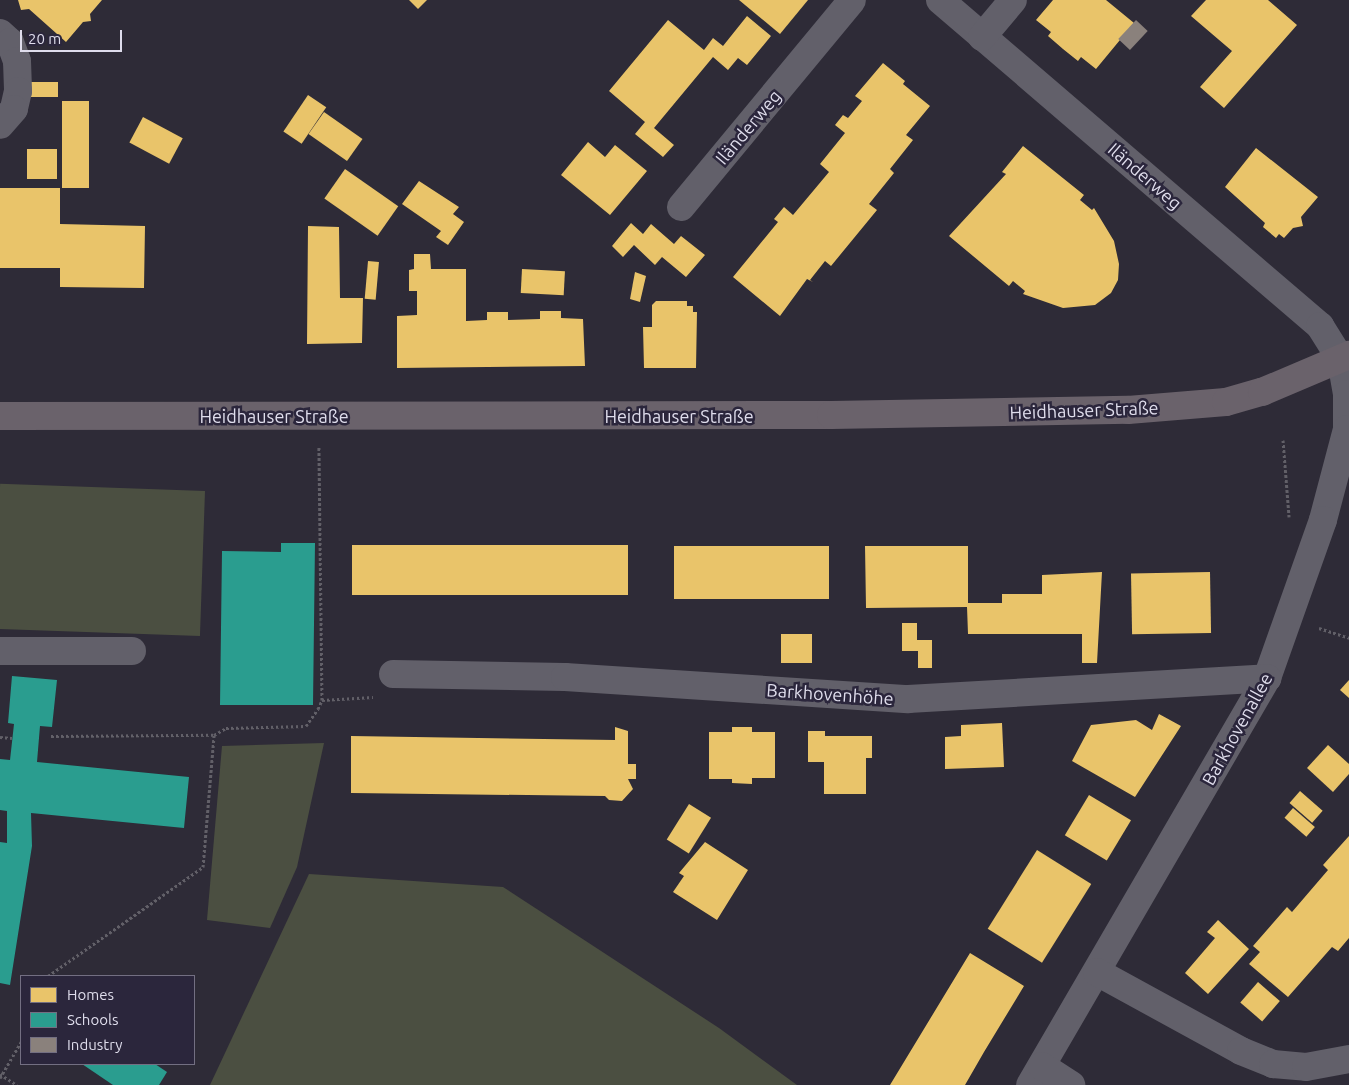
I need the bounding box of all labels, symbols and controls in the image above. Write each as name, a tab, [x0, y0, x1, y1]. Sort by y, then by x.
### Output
scale bar	[22, 20, 125, 52]
text: 20 m	[28, 30, 61, 47]
street label: Iländerweg	[711, 85, 785, 169]
street label: Iländerweg	[1104, 138, 1186, 214]
street label: Heidhauser Straße	[1009, 397, 1159, 423]
street label: Heidhauser Straße	[199, 405, 349, 427]
street label: Heidhauser Straße	[604, 405, 754, 427]
street label: Barkhovenallee	[1197, 669, 1277, 789]
street label: Barkhovenhöhe	[766, 679, 894, 709]
legend	[20, 975, 195, 1065]
text: Homes	[67, 986, 114, 1003]
text: Schools	[67, 1011, 118, 1028]
text: Industry	[67, 1036, 122, 1053]

